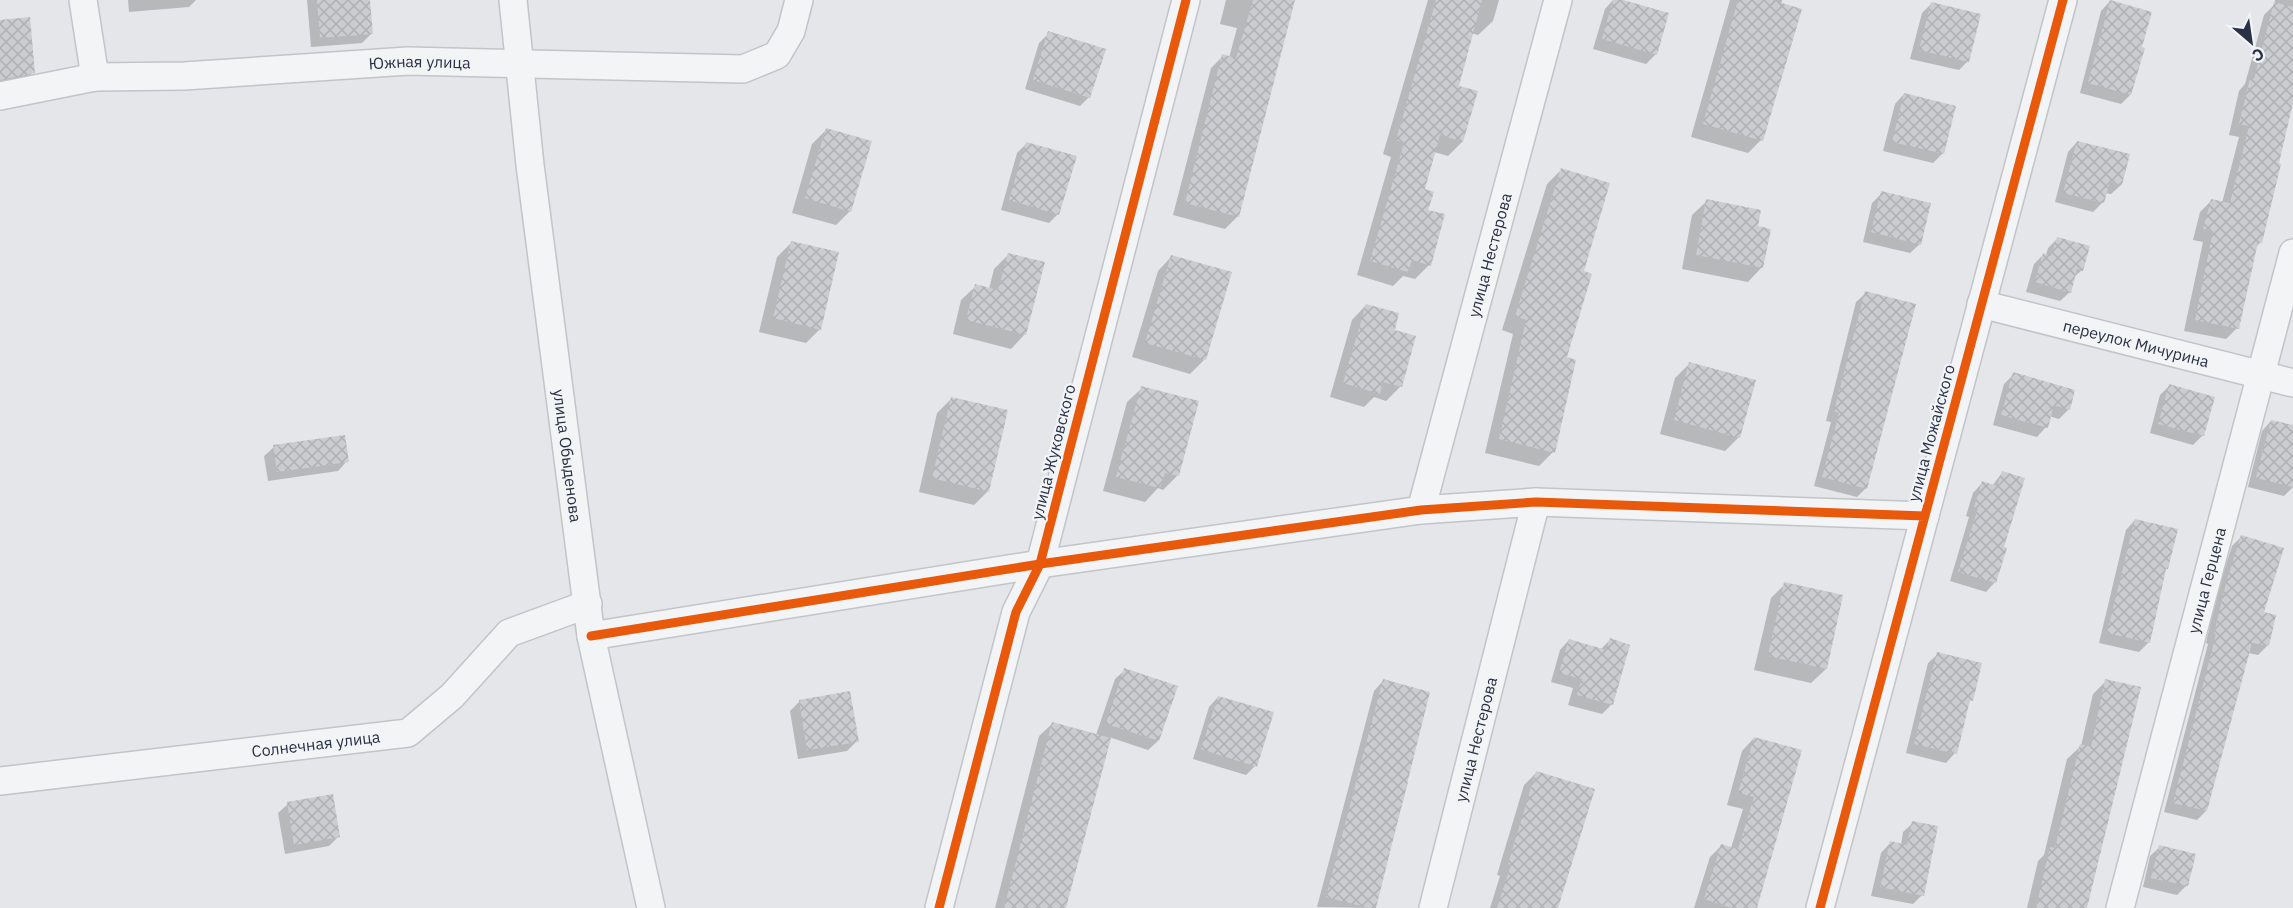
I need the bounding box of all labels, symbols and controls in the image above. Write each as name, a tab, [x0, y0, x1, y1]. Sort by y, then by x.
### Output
north arrow	[2221, 12, 2281, 72]
text: С	[2249, 44, 2268, 66]
street label: Южная улица	[368, 51, 471, 74]
street label: улица Нестерова	[1463, 190, 1516, 320]
street label: переулок Мичурина	[2061, 315, 2212, 371]
street label: улица Можайского	[1903, 362, 1959, 504]
street label: улица Жуковского	[1026, 382, 1080, 522]
street label: улица Обыденова	[549, 388, 586, 524]
street label: улица Герцена	[2183, 525, 2230, 635]
street label: улица Нестерова	[1450, 674, 1501, 804]
street label: Солнечная улица	[250, 726, 382, 761]

